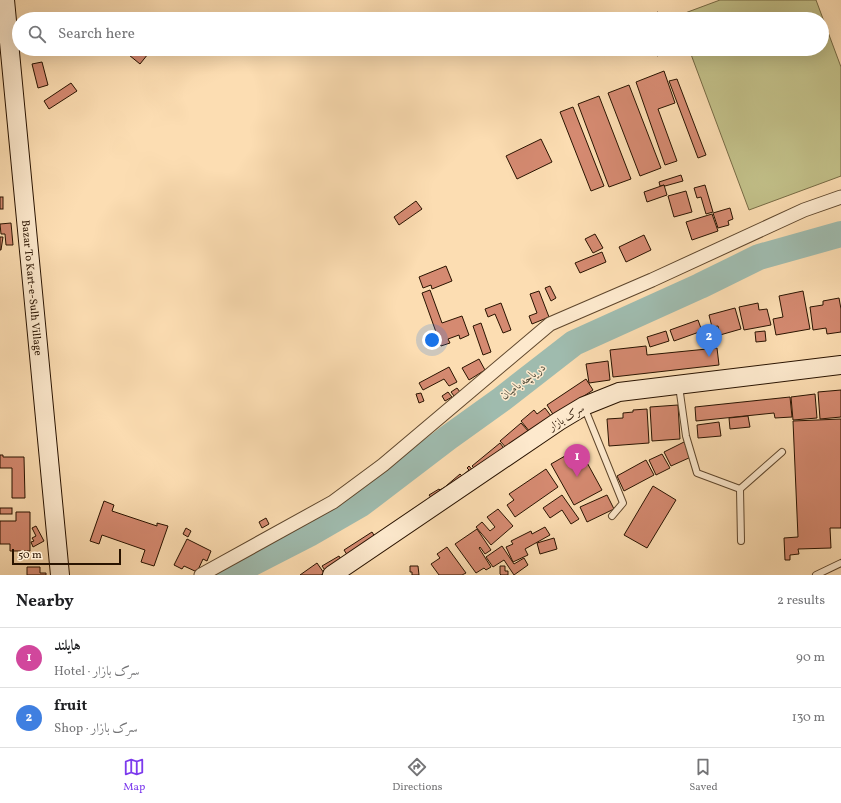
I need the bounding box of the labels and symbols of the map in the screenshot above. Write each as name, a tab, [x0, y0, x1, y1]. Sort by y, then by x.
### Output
street label: Bazar To Kart-e-Sulh Village	[17, 219, 45, 356]
pin: 2	[696, 324, 722, 357]
your location	[422, 330, 442, 350]
water label: دریاچه بامیان	[498, 359, 550, 404]
street label: سرک بازار	[545, 401, 588, 436]
pin: 1	[564, 444, 590, 477]
scale bar	[12, 547, 121, 566]

